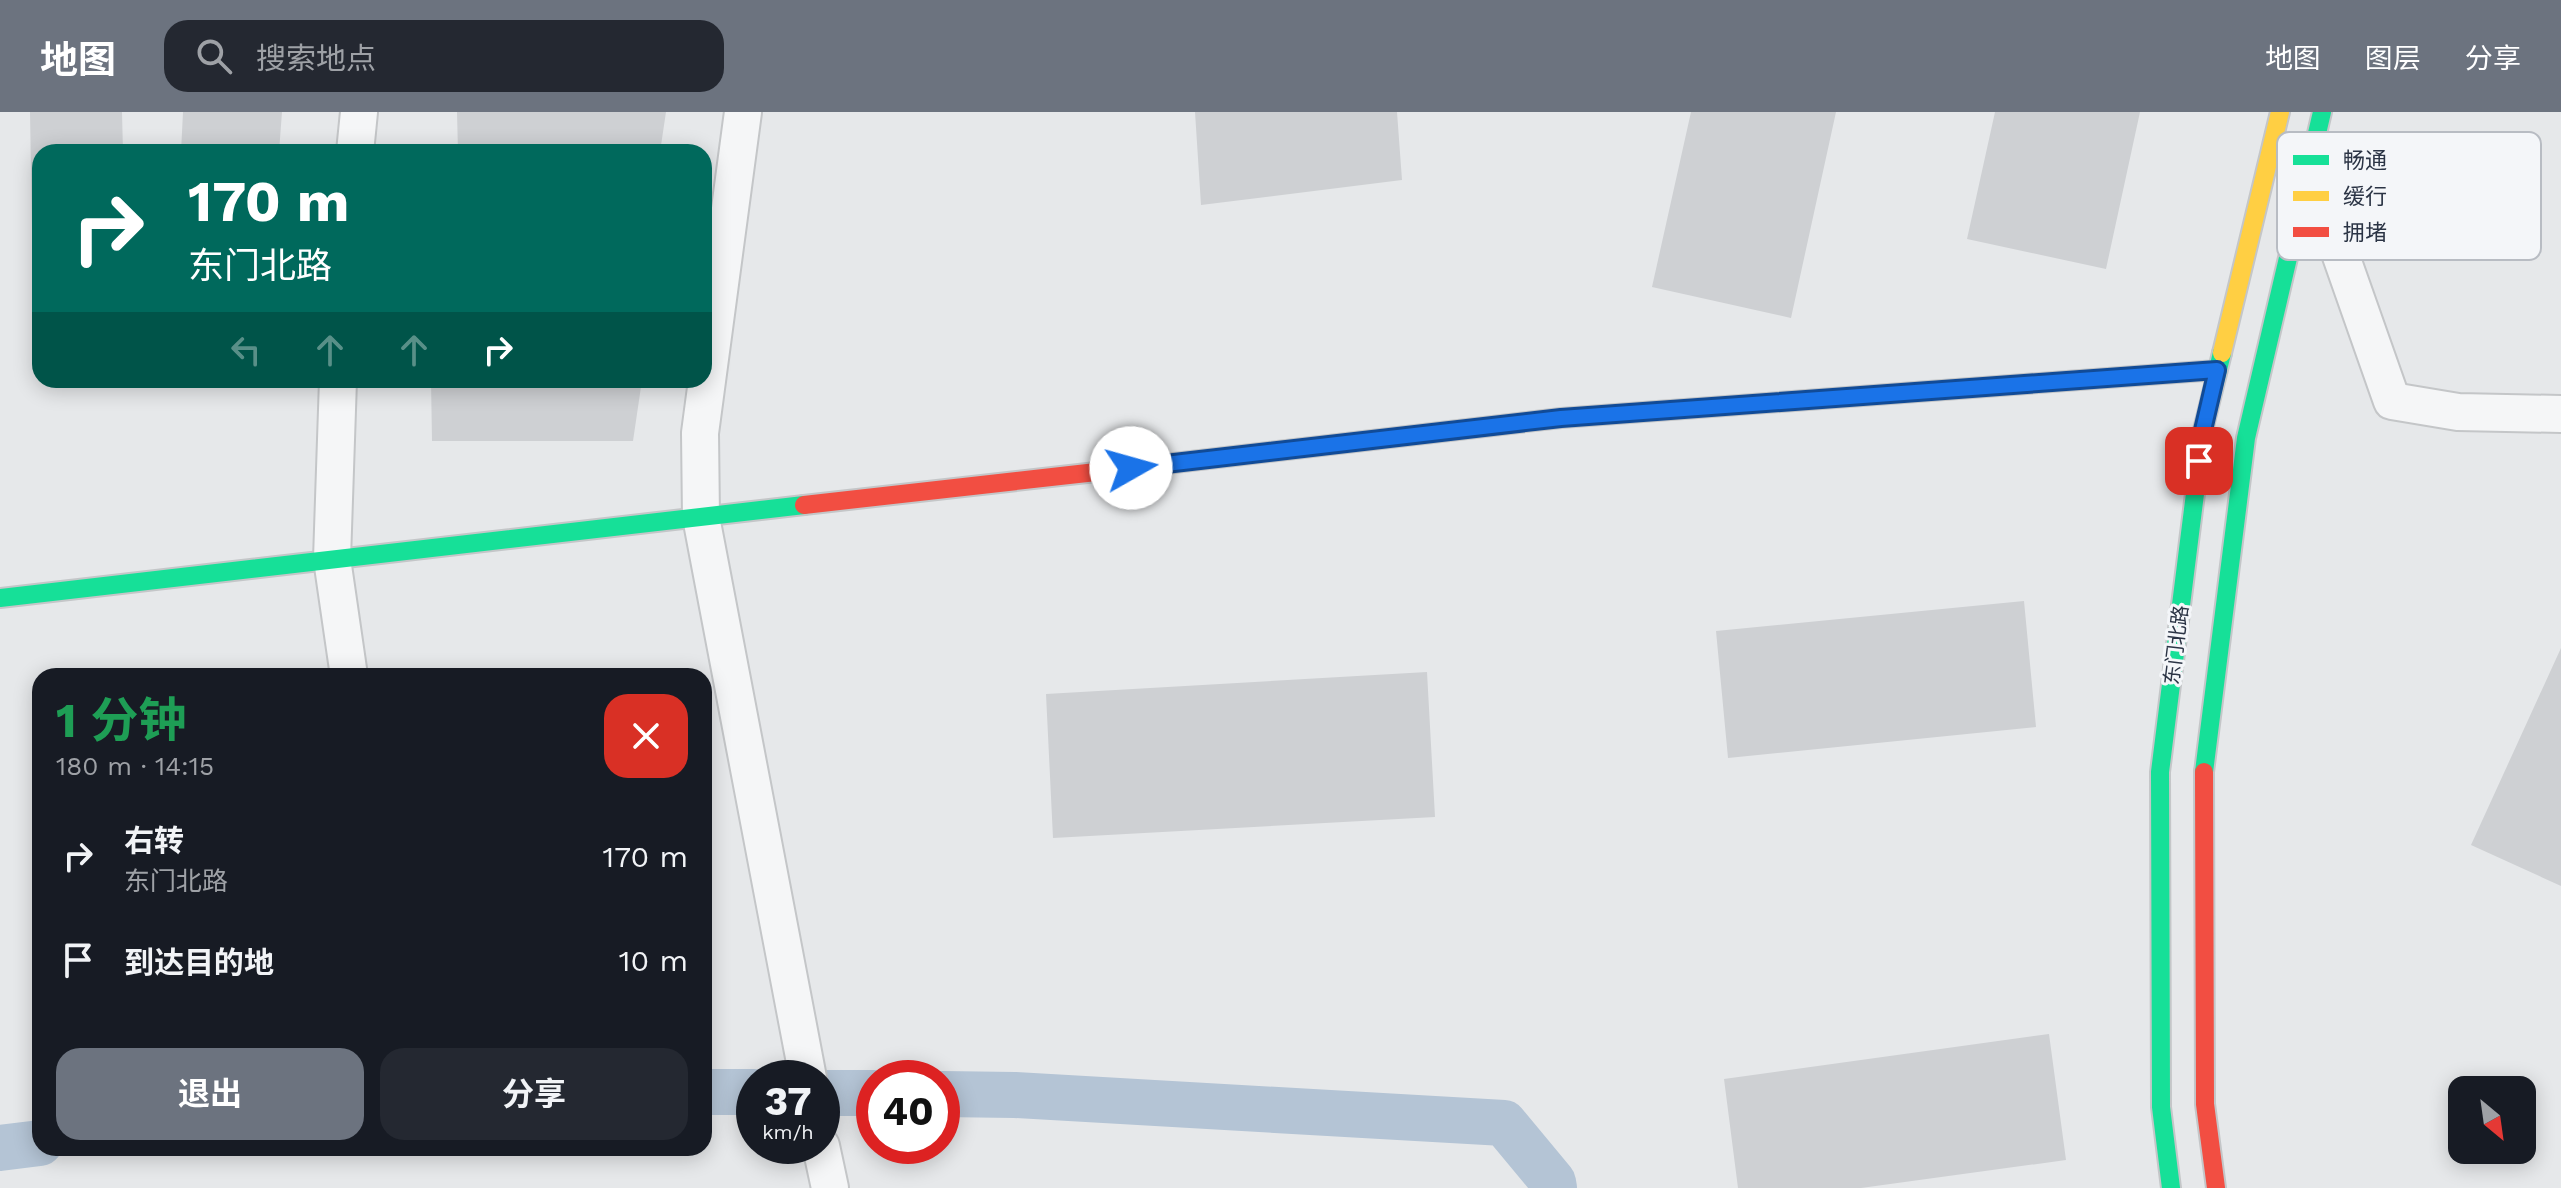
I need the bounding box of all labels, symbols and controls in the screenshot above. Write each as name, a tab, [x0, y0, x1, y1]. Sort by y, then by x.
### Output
search box	[164, 20, 724, 92]
icon: search	[192, 34, 236, 78]
text: 地图	[40, 38, 116, 82]
text: 搜索地点	[256, 41, 376, 76]
text: 地图	[2265, 42, 2321, 75]
text: 图层	[2365, 42, 2421, 75]
text: 分享	[2465, 42, 2521, 75]
legend	[2277, 132, 2541, 260]
text: 畅通	[2343, 148, 2387, 173]
text: 170 m	[188, 169, 350, 235]
icon: right	[56, 176, 160, 280]
text: 缓行	[2343, 184, 2387, 209]
text: 拥堵	[2343, 220, 2387, 245]
text: 东门北路	[188, 245, 332, 287]
icon: left	[224, 328, 268, 372]
icon: ahead	[308, 328, 352, 372]
icon: ahead	[392, 328, 436, 372]
icon: right	[476, 328, 520, 372]
position arrow	[1089, 426, 1173, 510]
pin	[2165, 427, 2233, 495]
icon: arrive	[2177, 439, 2221, 483]
street label: 东门北路	[2159, 604, 2193, 686]
text: 1 分钟	[56, 692, 186, 749]
button: close	[604, 694, 688, 778]
text: 180 m · 14:15	[56, 751, 214, 781]
text: 右转	[124, 823, 184, 858]
icon: right	[56, 834, 100, 878]
text: 170 m	[603, 839, 688, 874]
text: 东门北路	[124, 866, 228, 896]
icon: arrive	[56, 938, 100, 982]
text: 10 m	[619, 943, 688, 978]
text: 到达目的地	[124, 945, 274, 980]
button: 退出	[56, 1048, 364, 1140]
button: 分享	[380, 1048, 688, 1140]
speed limit sign: 40	[856, 1060, 960, 1164]
north arrow	[2448, 1076, 2536, 1164]
map controls	[2448, 1076, 2536, 1164]
text: 37	[765, 1078, 811, 1125]
text: km/h	[762, 1120, 814, 1144]

